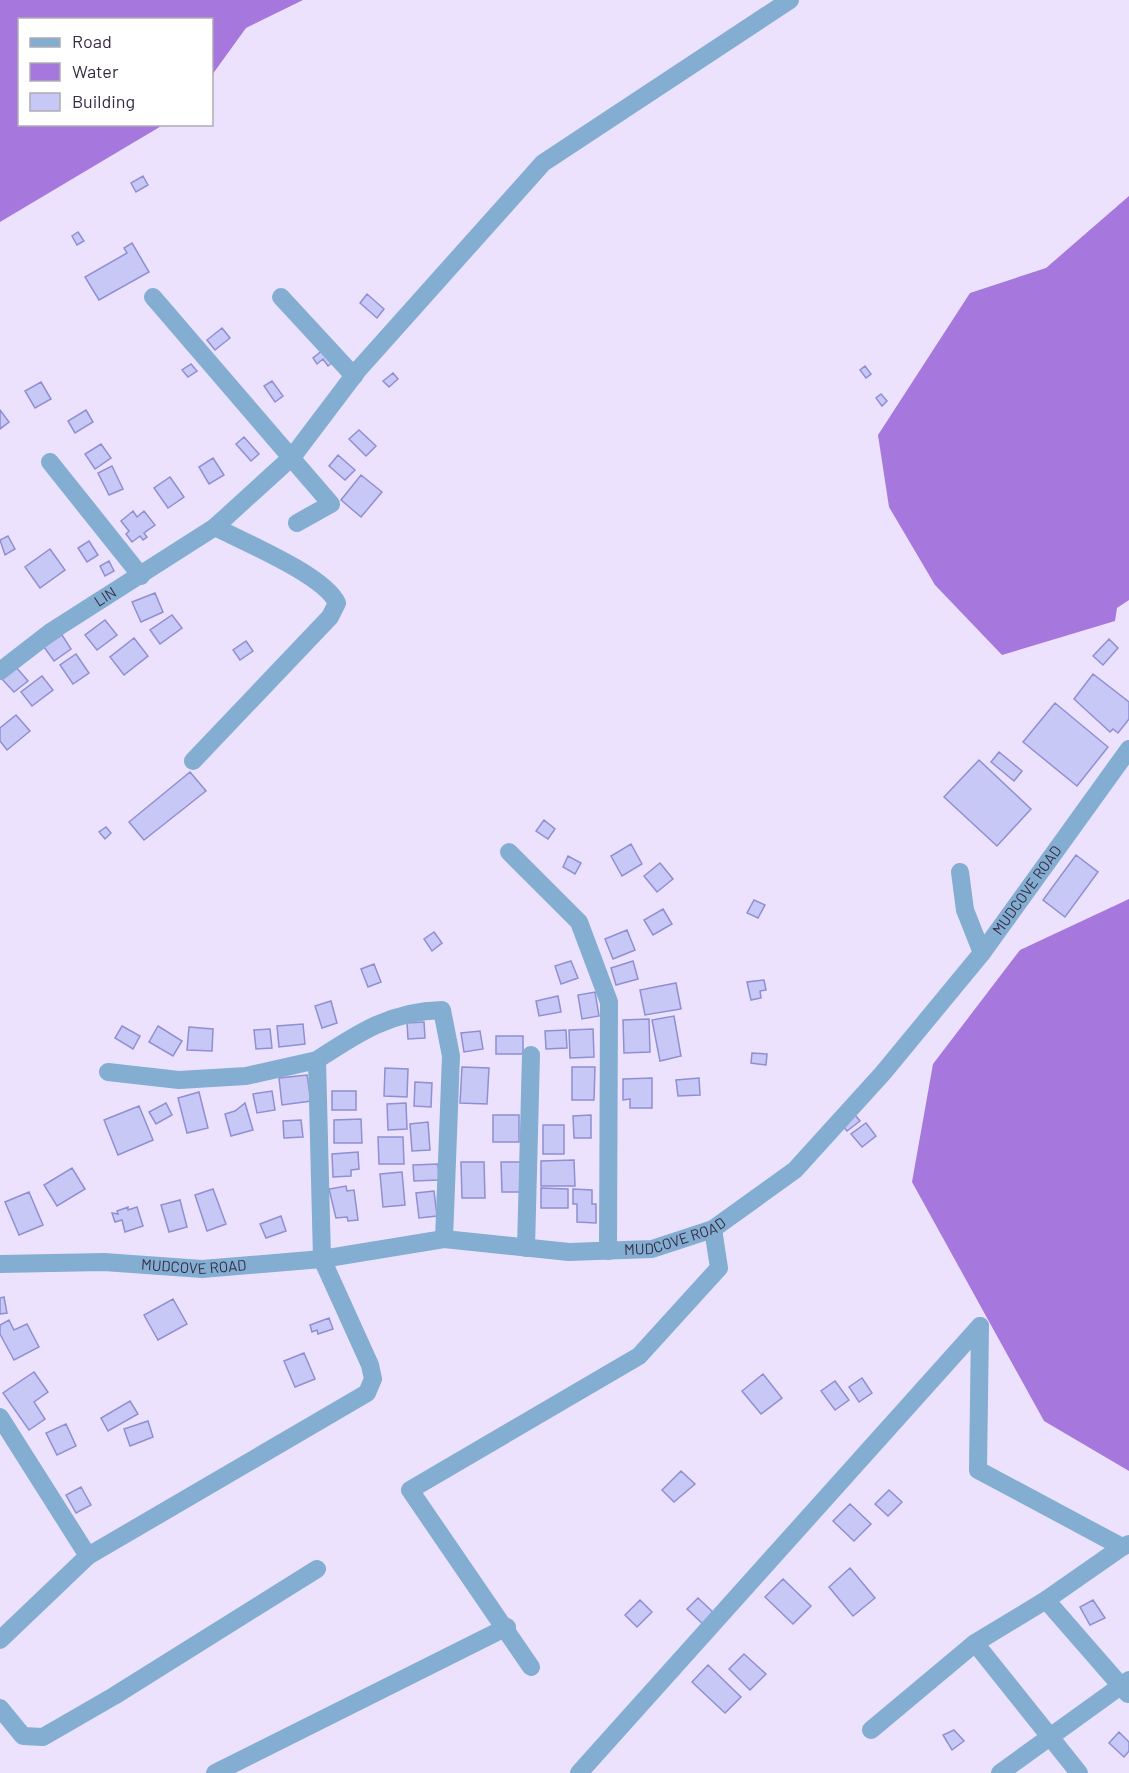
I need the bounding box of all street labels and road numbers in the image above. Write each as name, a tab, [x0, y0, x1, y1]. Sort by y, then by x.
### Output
street label: LIN	[91, 582, 119, 610]
street label: MUDCOVE ROAD	[988, 842, 1065, 938]
street label: MUDCOVE ROAD	[624, 1213, 729, 1258]
street label: MUDCOVE ROAD	[140, 1255, 247, 1277]

